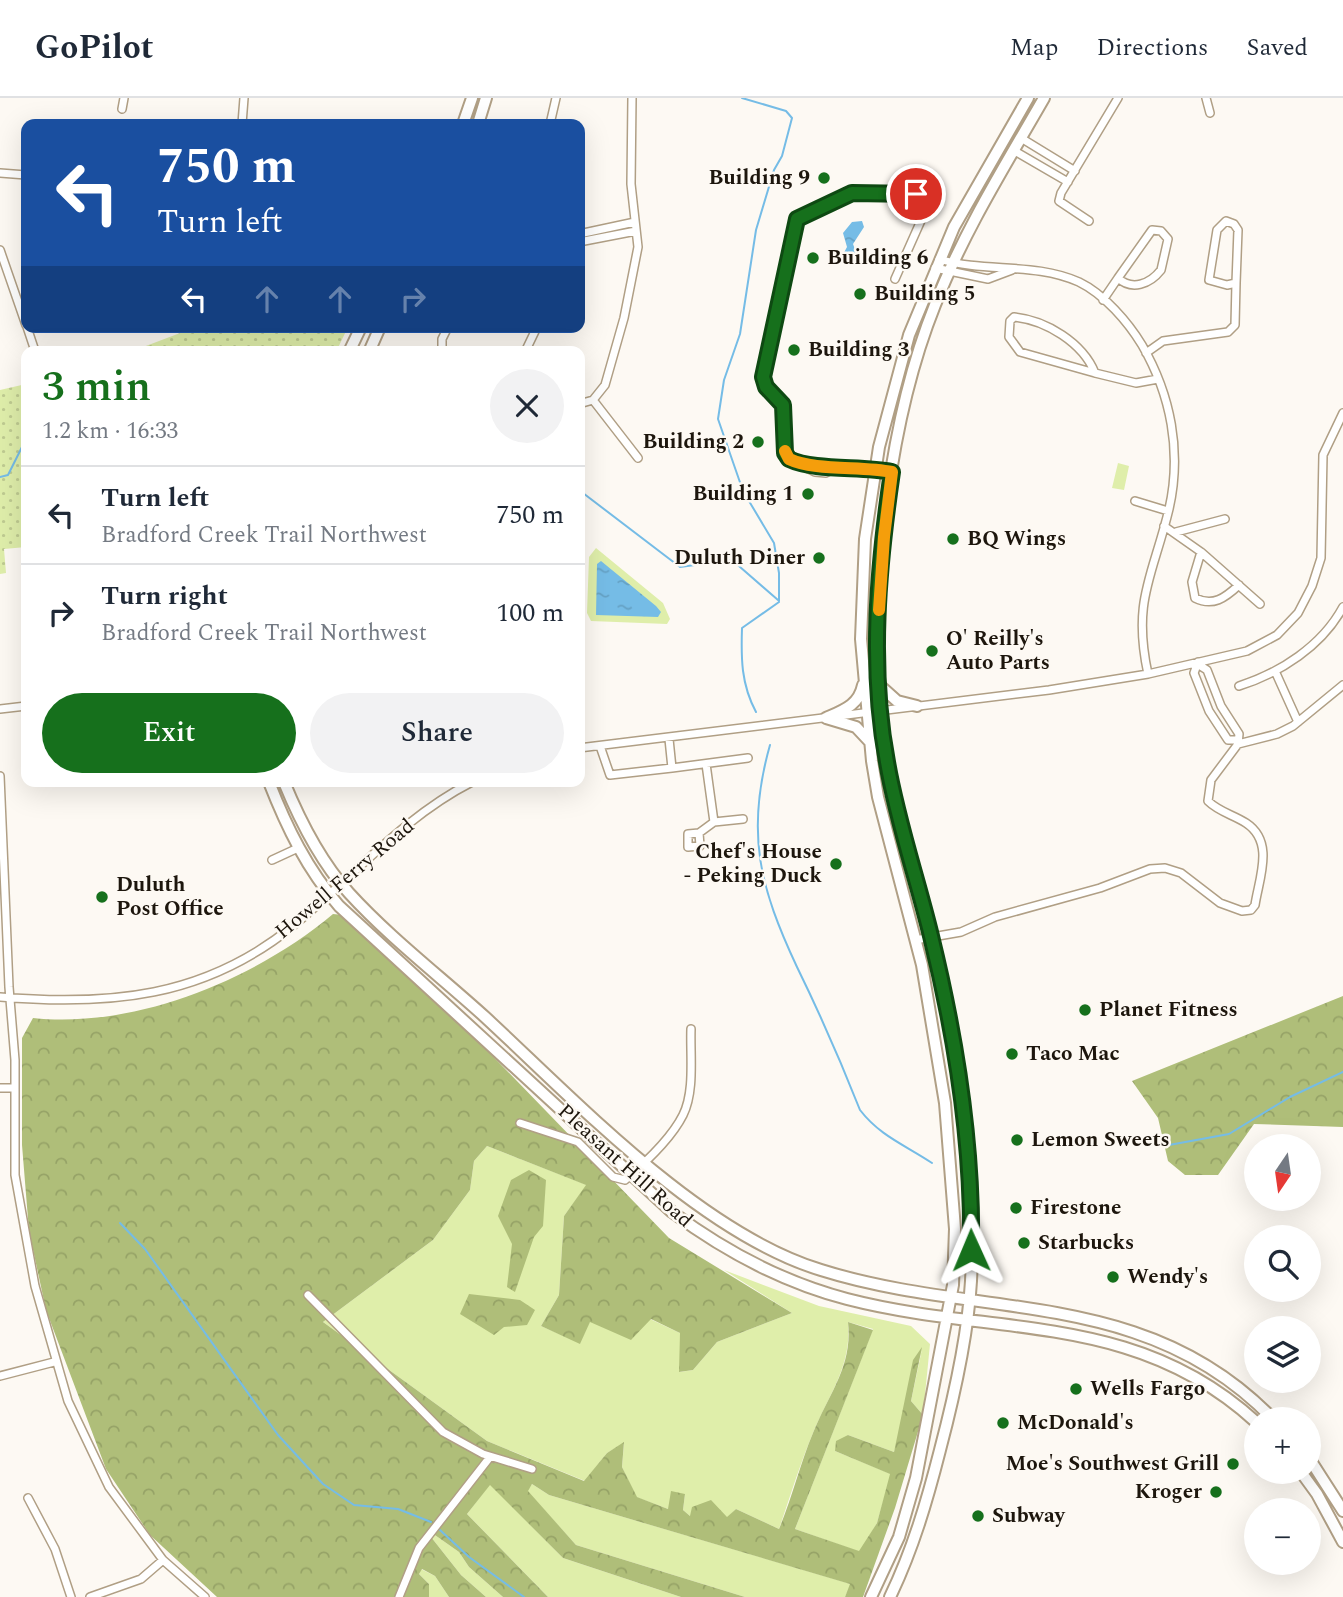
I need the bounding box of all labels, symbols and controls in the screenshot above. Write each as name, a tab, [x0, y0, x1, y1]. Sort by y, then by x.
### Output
text: GoPilot	[35, 23, 154, 73]
text: Map	[1010, 30, 1058, 66]
text: Directions	[1096, 30, 1208, 66]
text: Saved	[1246, 30, 1308, 66]
text: 750 m	[157, 130, 296, 205]
icon: left	[42, 147, 133, 238]
place label: Building 9	[708, 162, 810, 194]
pin	[886, 164, 946, 224]
marker: Building 9	[816, 170, 832, 186]
icon: arrive	[897, 175, 935, 213]
text: Turn left	[157, 198, 283, 247]
place label: Building 6	[827, 242, 929, 274]
marker: Building 6	[805, 250, 821, 266]
place label: Building 5	[874, 278, 976, 310]
icon: left	[175, 280, 213, 318]
icon: ahead	[248, 280, 286, 318]
icon: ahead	[321, 280, 359, 318]
icon: right	[394, 280, 432, 318]
marker: Building 5	[852, 286, 868, 302]
place label: Building 3	[808, 334, 910, 366]
marker: Building 3	[786, 342, 802, 358]
text: 3 min	[42, 356, 151, 419]
button: close	[490, 369, 564, 443]
text: 1.2 km · 16:33	[42, 414, 178, 449]
place label: Building 2	[642, 426, 744, 458]
marker: Building 2	[750, 434, 766, 450]
text: Turn left	[101, 478, 209, 518]
place label: Building 1	[692, 478, 794, 510]
marker: Building 1	[800, 486, 816, 502]
text: 750 m	[496, 495, 564, 535]
icon: left	[42, 496, 80, 534]
text: Bradford Creek Trail Northwest	[101, 518, 427, 553]
place label: BQ Wings	[967, 523, 1066, 555]
marker: BQ Wings	[945, 531, 961, 547]
place label: Duluth Diner	[674, 542, 805, 574]
marker: Duluth Diner	[811, 550, 827, 566]
text: Turn right	[101, 576, 228, 616]
text: 100 m	[496, 593, 564, 633]
icon: right	[42, 594, 80, 632]
text: Bradford Creek Trail Northwest	[101, 616, 427, 651]
place label: O' Reilly's Auto Parts	[946, 623, 1050, 679]
marker: O' Reilly's Auto Parts	[924, 643, 940, 659]
button: Exit	[42, 693, 296, 773]
button: Share	[310, 693, 564, 773]
street label: Howell Ferry Road	[268, 811, 422, 947]
place label: Chef's House - Peking Duck	[684, 836, 822, 892]
marker: Chef's House - Peking Duck	[828, 856, 844, 872]
place label: Duluth Post Office	[116, 869, 224, 925]
marker: Duluth Post Office	[94, 889, 110, 905]
place label: Planet Fitness	[1099, 994, 1238, 1026]
marker: Planet Fitness	[1077, 1002, 1093, 1018]
place label: Taco Mac	[1026, 1038, 1120, 1070]
marker: Taco Mac	[1004, 1046, 1020, 1062]
street label: Pleasant Hill Road	[550, 1096, 700, 1236]
place label: Lemon Sweets	[1031, 1124, 1170, 1156]
marker: Lemon Sweets	[1009, 1132, 1025, 1148]
north arrow	[1244, 1134, 1321, 1211]
map controls	[1244, 1134, 1321, 1575]
place label: Firestone	[1030, 1192, 1121, 1224]
marker: Firestone	[1008, 1200, 1024, 1216]
position arrow	[934, 1213, 1008, 1287]
button: search	[1244, 1225, 1321, 1302]
place label: Starbucks	[1038, 1227, 1134, 1259]
marker: Starbucks	[1016, 1235, 1032, 1251]
place label: Wendy's	[1127, 1261, 1208, 1293]
marker: Wendy's	[1105, 1269, 1121, 1285]
button: layers	[1244, 1316, 1321, 1393]
place label: Wells Fargo	[1090, 1373, 1205, 1405]
marker: Wells Fargo	[1068, 1381, 1084, 1397]
place label: McDonald's	[1017, 1407, 1134, 1439]
button: +	[1244, 1407, 1321, 1484]
marker: McDonald's	[995, 1415, 1011, 1431]
place label: Moe's Southwest Grill	[1005, 1448, 1219, 1480]
marker: Moe's Southwest Grill	[1225, 1456, 1241, 1472]
place label: Kroger	[1135, 1476, 1202, 1508]
marker: Kroger	[1208, 1484, 1224, 1500]
button: −	[1244, 1498, 1321, 1575]
place label: Subway	[992, 1500, 1066, 1532]
marker: Subway	[970, 1508, 986, 1524]

